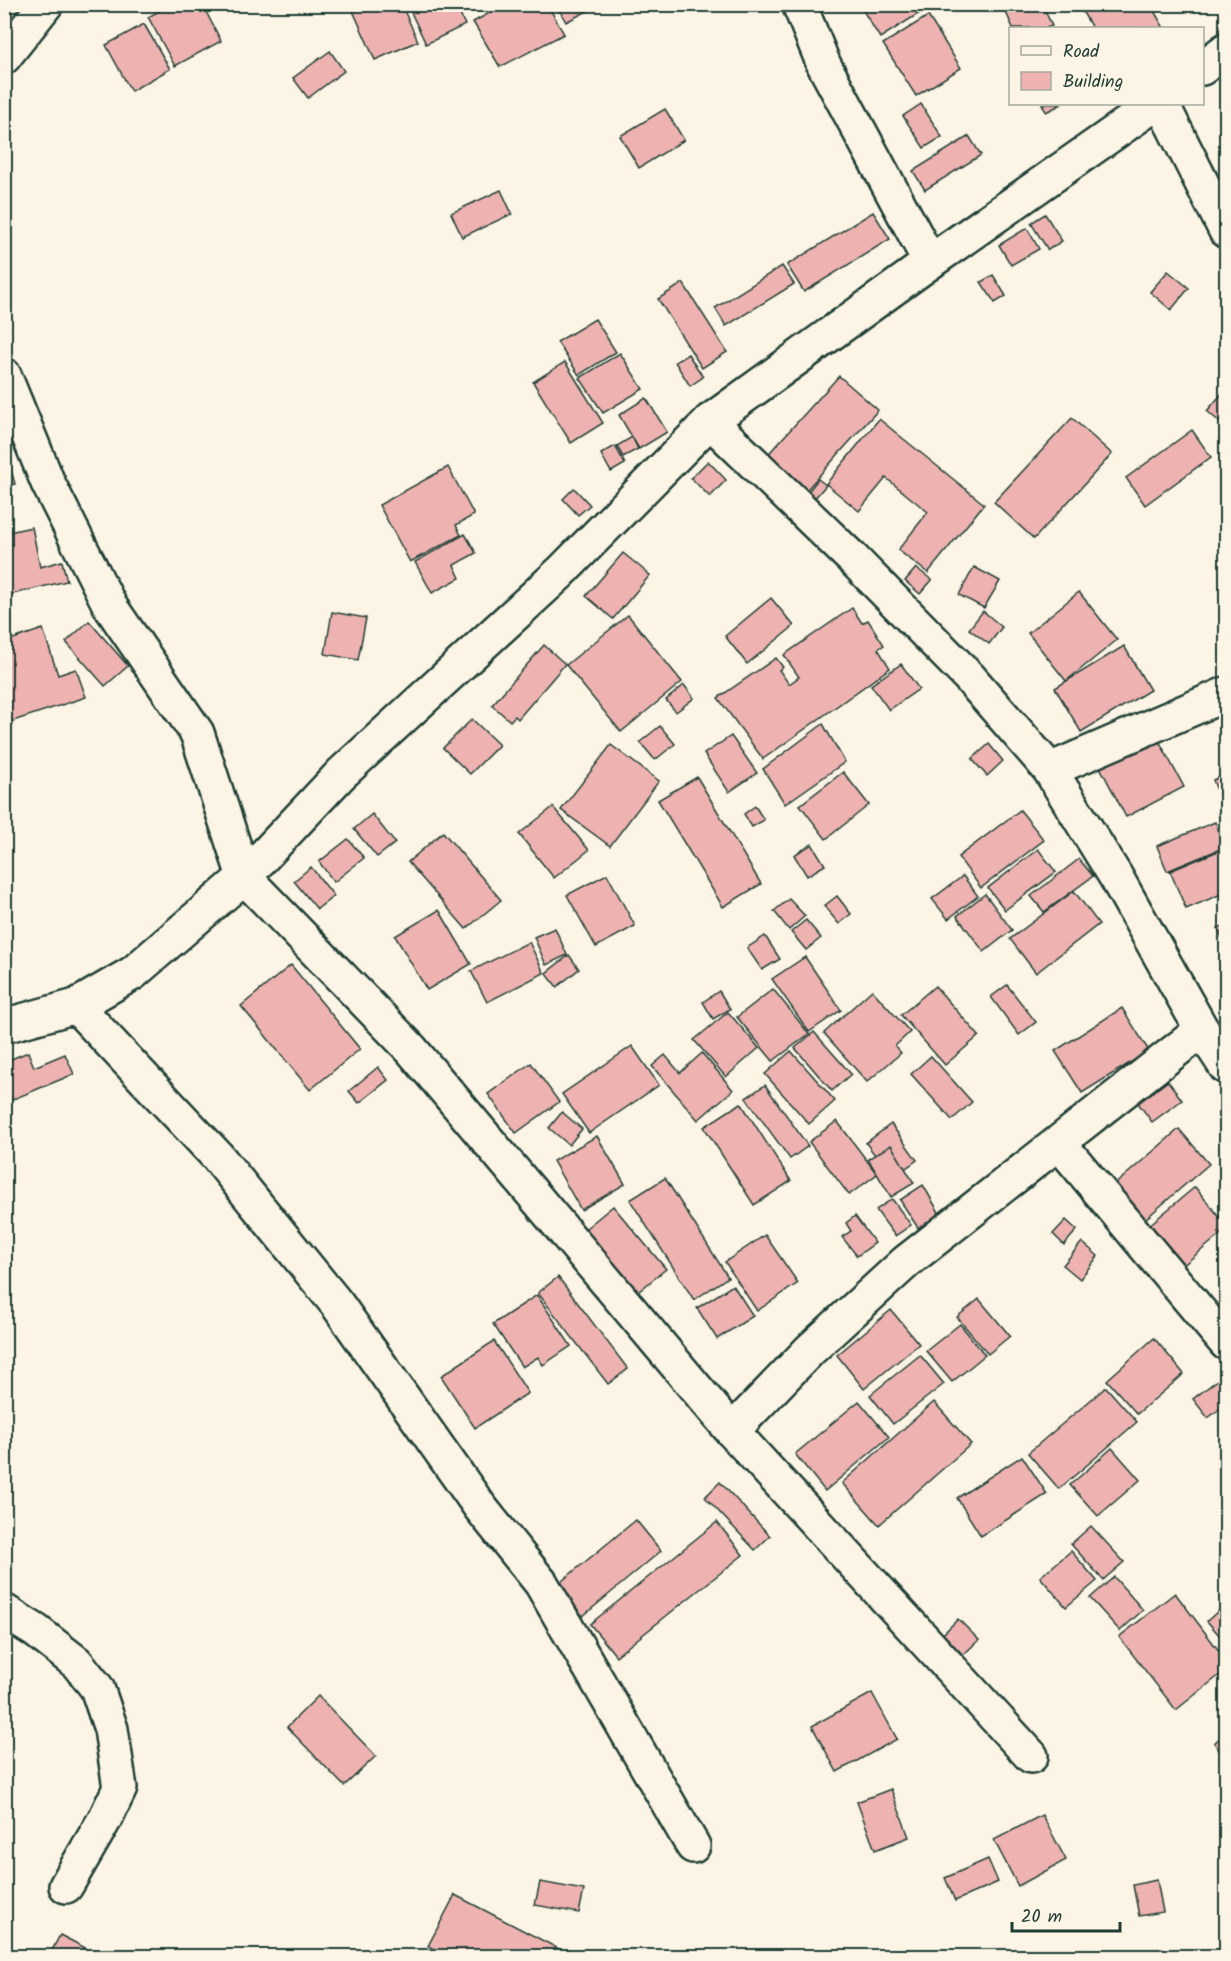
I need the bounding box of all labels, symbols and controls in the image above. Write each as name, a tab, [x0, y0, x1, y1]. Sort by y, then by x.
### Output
legend	[1009, 27, 1204, 105]
text: Road	[1063, 38, 1100, 67]
text: Building	[1063, 68, 1123, 97]
scale bar	[1012, 1895, 1120, 1933]
text: 20 m	[1021, 1903, 1062, 1932]

